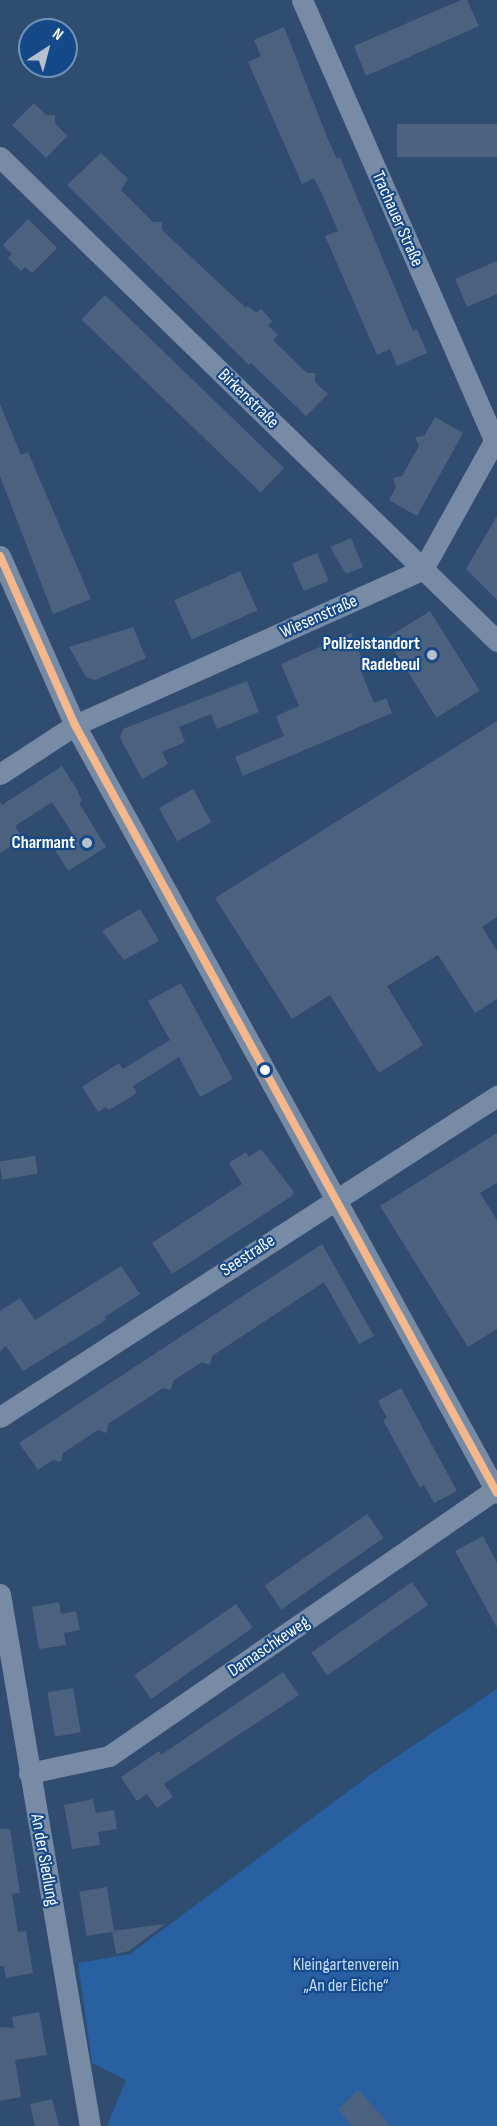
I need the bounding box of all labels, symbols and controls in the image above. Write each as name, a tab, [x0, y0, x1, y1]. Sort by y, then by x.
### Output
north arrow	[18, 18, 78, 78]
text: N	[49, 24, 67, 45]
street label: Trachauer Straße	[366, 168, 428, 270]
street label: Birkenstraße	[213, 365, 283, 433]
street label: Wiesenstraße	[277, 590, 361, 644]
place label: Polizeistandort Radebeul	[323, 634, 420, 676]
marker: Polizeistandort Radebeul	[425, 648, 439, 662]
place label: Charmant	[11, 832, 75, 854]
marker: Charmant	[80, 836, 94, 850]
unlabelled marker	[259, 1064, 271, 1076]
street label: Seestraße	[217, 1230, 279, 1282]
street label: Damaschkeweg	[224, 1612, 314, 1682]
street label: An der Siedlung	[25, 1812, 63, 1908]
park label: Kleingartenverein „An der Eiche“	[293, 1955, 399, 1998]

